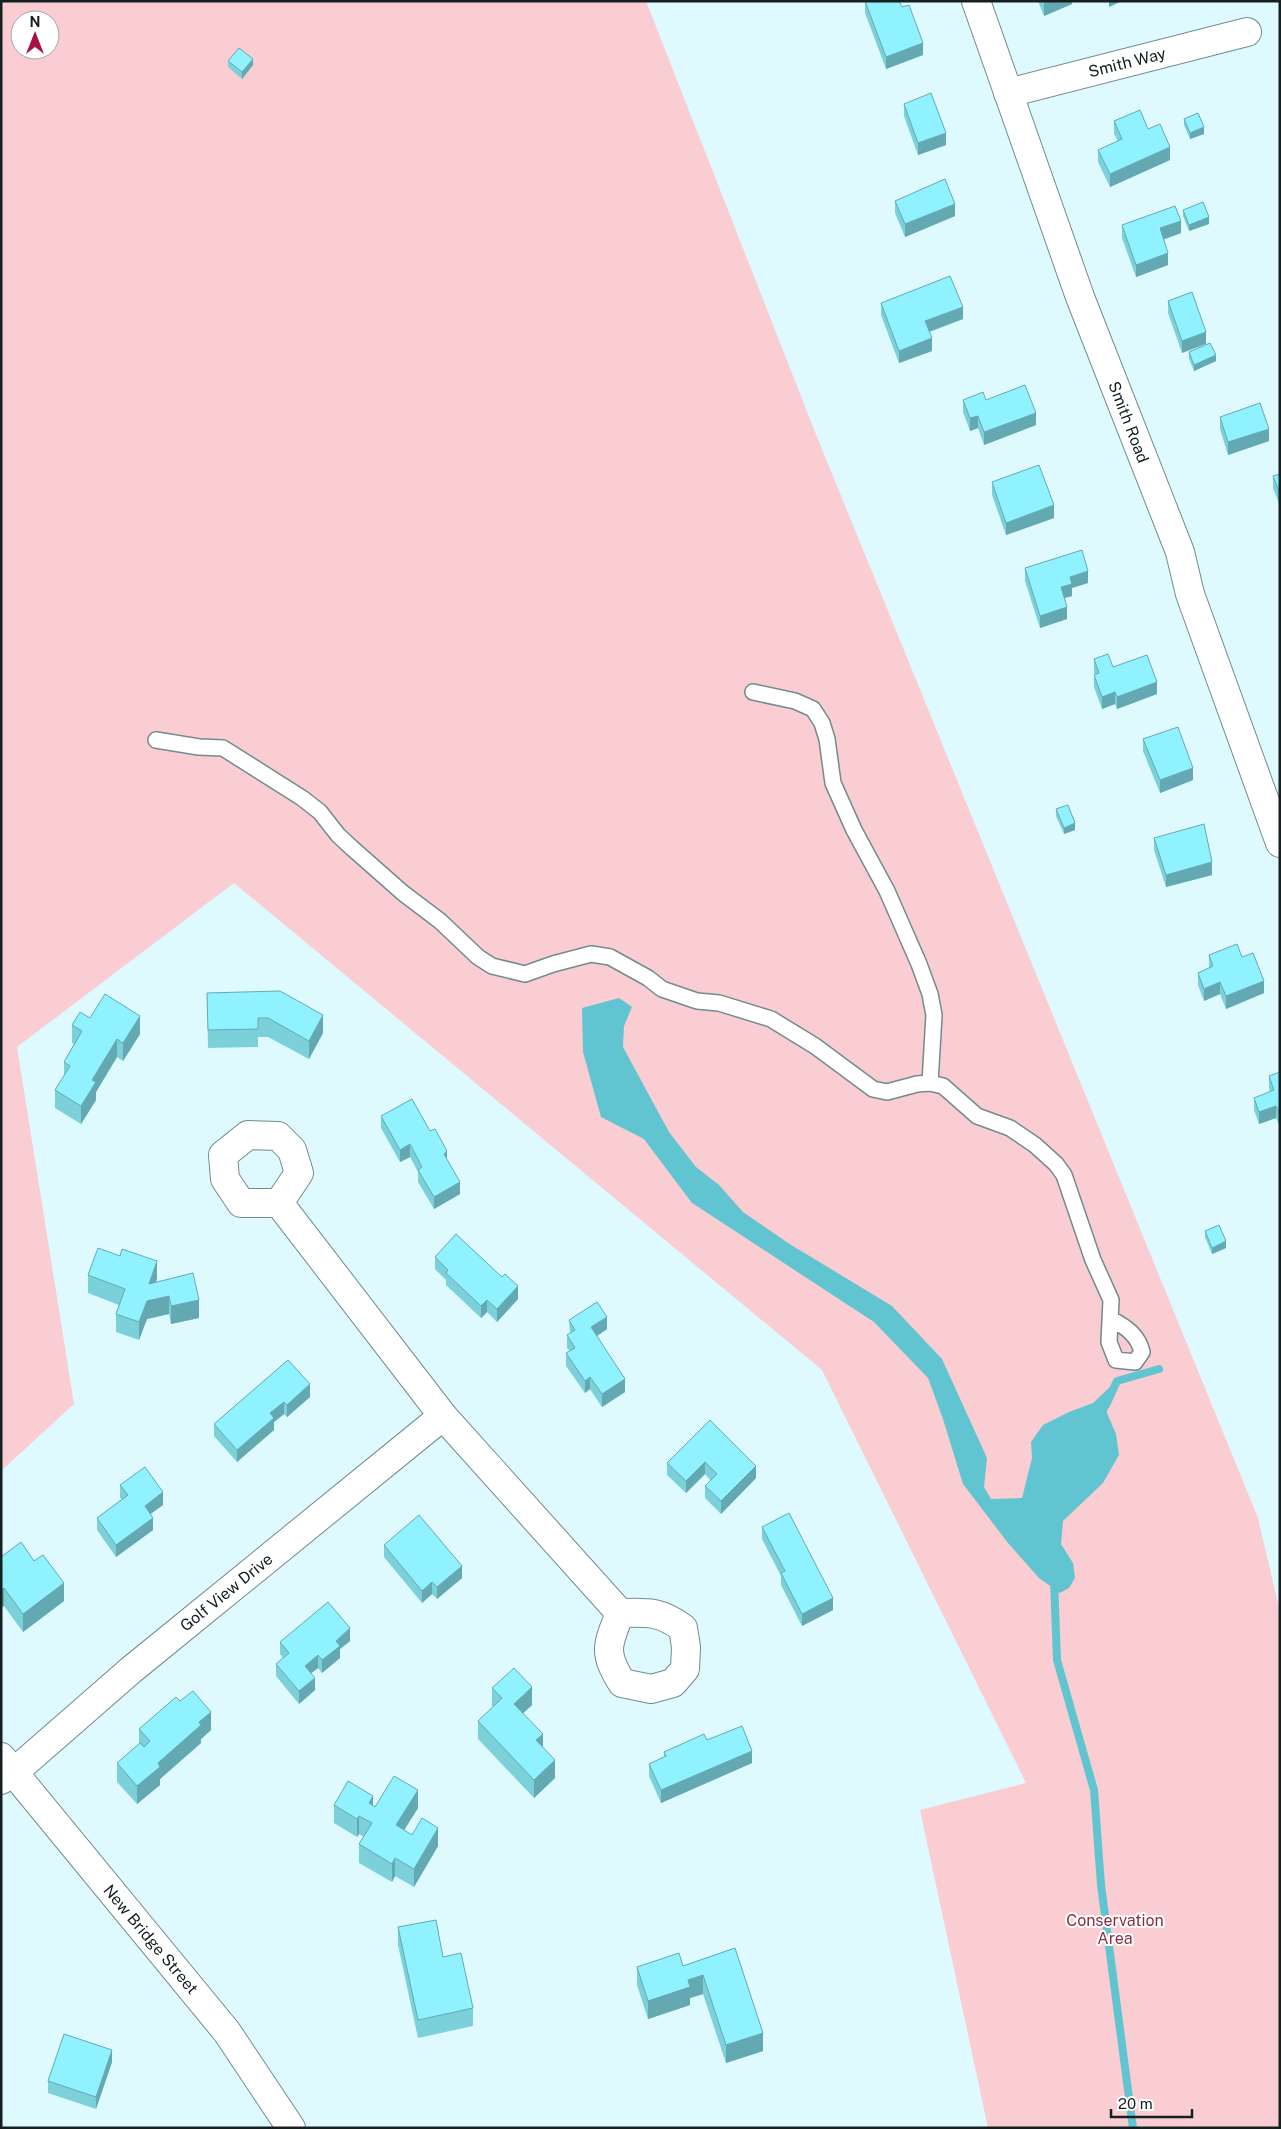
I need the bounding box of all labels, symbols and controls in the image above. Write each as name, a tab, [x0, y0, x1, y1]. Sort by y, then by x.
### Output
north arrow	[10, 10, 60, 60]
text: N	[30, 14, 40, 30]
street label: Smith Way	[1086, 44, 1168, 81]
street label: Smith Road	[1104, 379, 1153, 466]
street label: Golf View Drive	[176, 1549, 276, 1635]
street label: New Bridge Street	[99, 1881, 202, 1998]
park label: Conservation Area	[1066, 1911, 1164, 1948]
scale bar	[1111, 2086, 1192, 2118]
text: 20 m	[1118, 2095, 1153, 2112]

